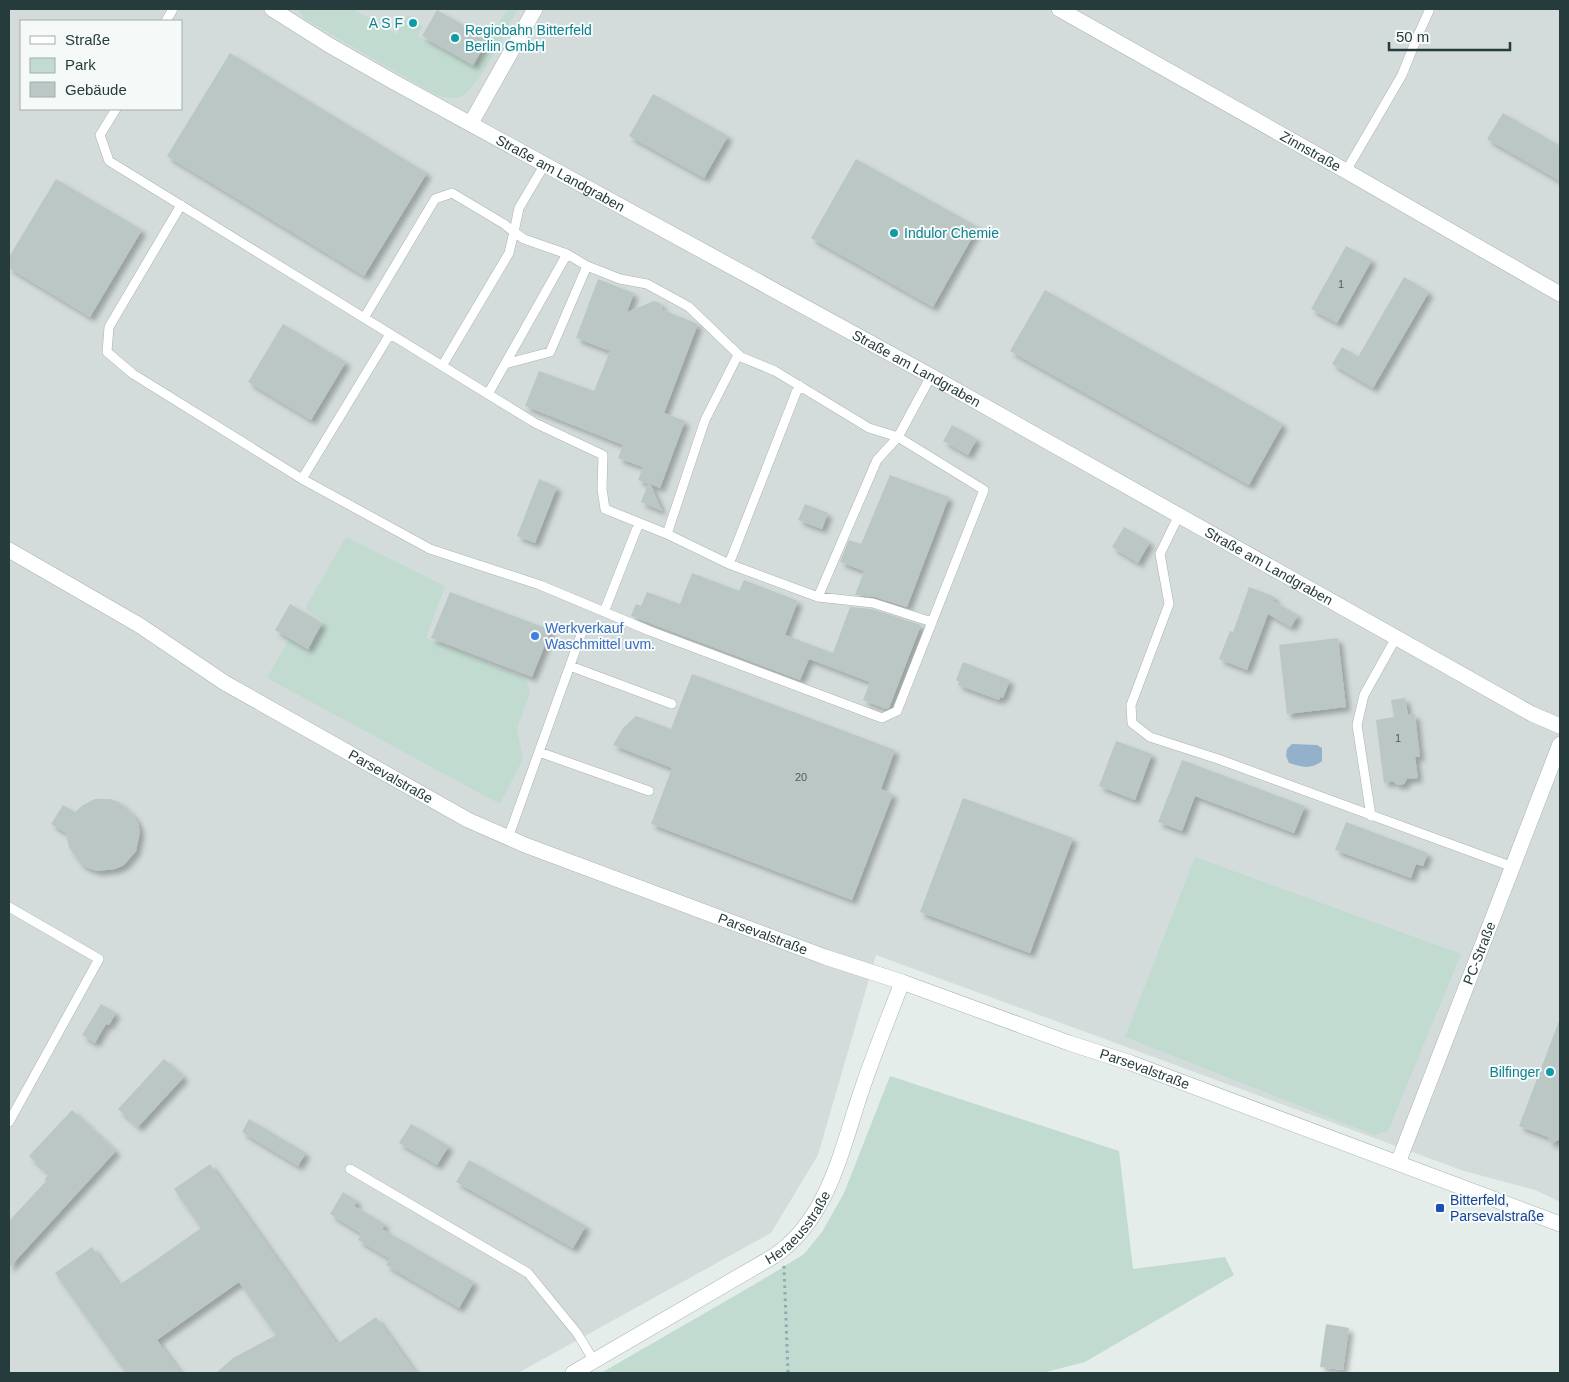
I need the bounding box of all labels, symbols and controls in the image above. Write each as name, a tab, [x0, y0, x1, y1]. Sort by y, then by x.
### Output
place label: A S F	[369, 15, 403, 31]
marker: A S F	[407, 17, 419, 29]
legend	[20, 20, 182, 110]
scale bar	[1389, 20, 1510, 52]
place label: Regiobahn Bitterfeld Berlin GmbH	[465, 22, 592, 54]
text: 50 m	[1396, 28, 1429, 45]
text: Straße	[65, 31, 110, 48]
marker: Regiobahn Bitterfeld Berlin GmbH	[449, 32, 461, 44]
text: Park	[65, 56, 96, 73]
text: Gebäude	[65, 81, 127, 98]
street label: Zinnstraße	[1278, 128, 1344, 175]
street label: Straße am Landgraben	[493, 132, 628, 215]
place label: Indulor Chemie	[904, 225, 999, 241]
marker: Indulor Chemie	[888, 227, 900, 239]
house number: 1	[1338, 278, 1344, 290]
street label: Straße am Landgraben	[850, 326, 983, 410]
street label: Straße am Landgraben	[1202, 524, 1336, 608]
place label: Werkverkauf Waschmittel uvm.	[545, 620, 655, 652]
marker: Werkverkauf Waschmittel uvm.	[529, 630, 541, 642]
house number: 1	[1395, 732, 1401, 744]
street label: Parsevalstraße	[346, 746, 436, 807]
house number: 20	[795, 771, 807, 783]
street label: Parsevalstraße	[716, 910, 810, 958]
street label: PC-Straße	[1460, 919, 1499, 987]
street label: Parsevalstraße	[1098, 1045, 1192, 1092]
place label: Bilfinger	[1489, 1064, 1540, 1080]
marker: Bilfinger	[1544, 1066, 1556, 1078]
street label: Heraeusstraße	[762, 1188, 833, 1267]
place label: Bitterfeld, Parsevalstraße	[1450, 1192, 1544, 1224]
marker: Bitterfeld, Parsevalstraße	[1434, 1202, 1446, 1214]

